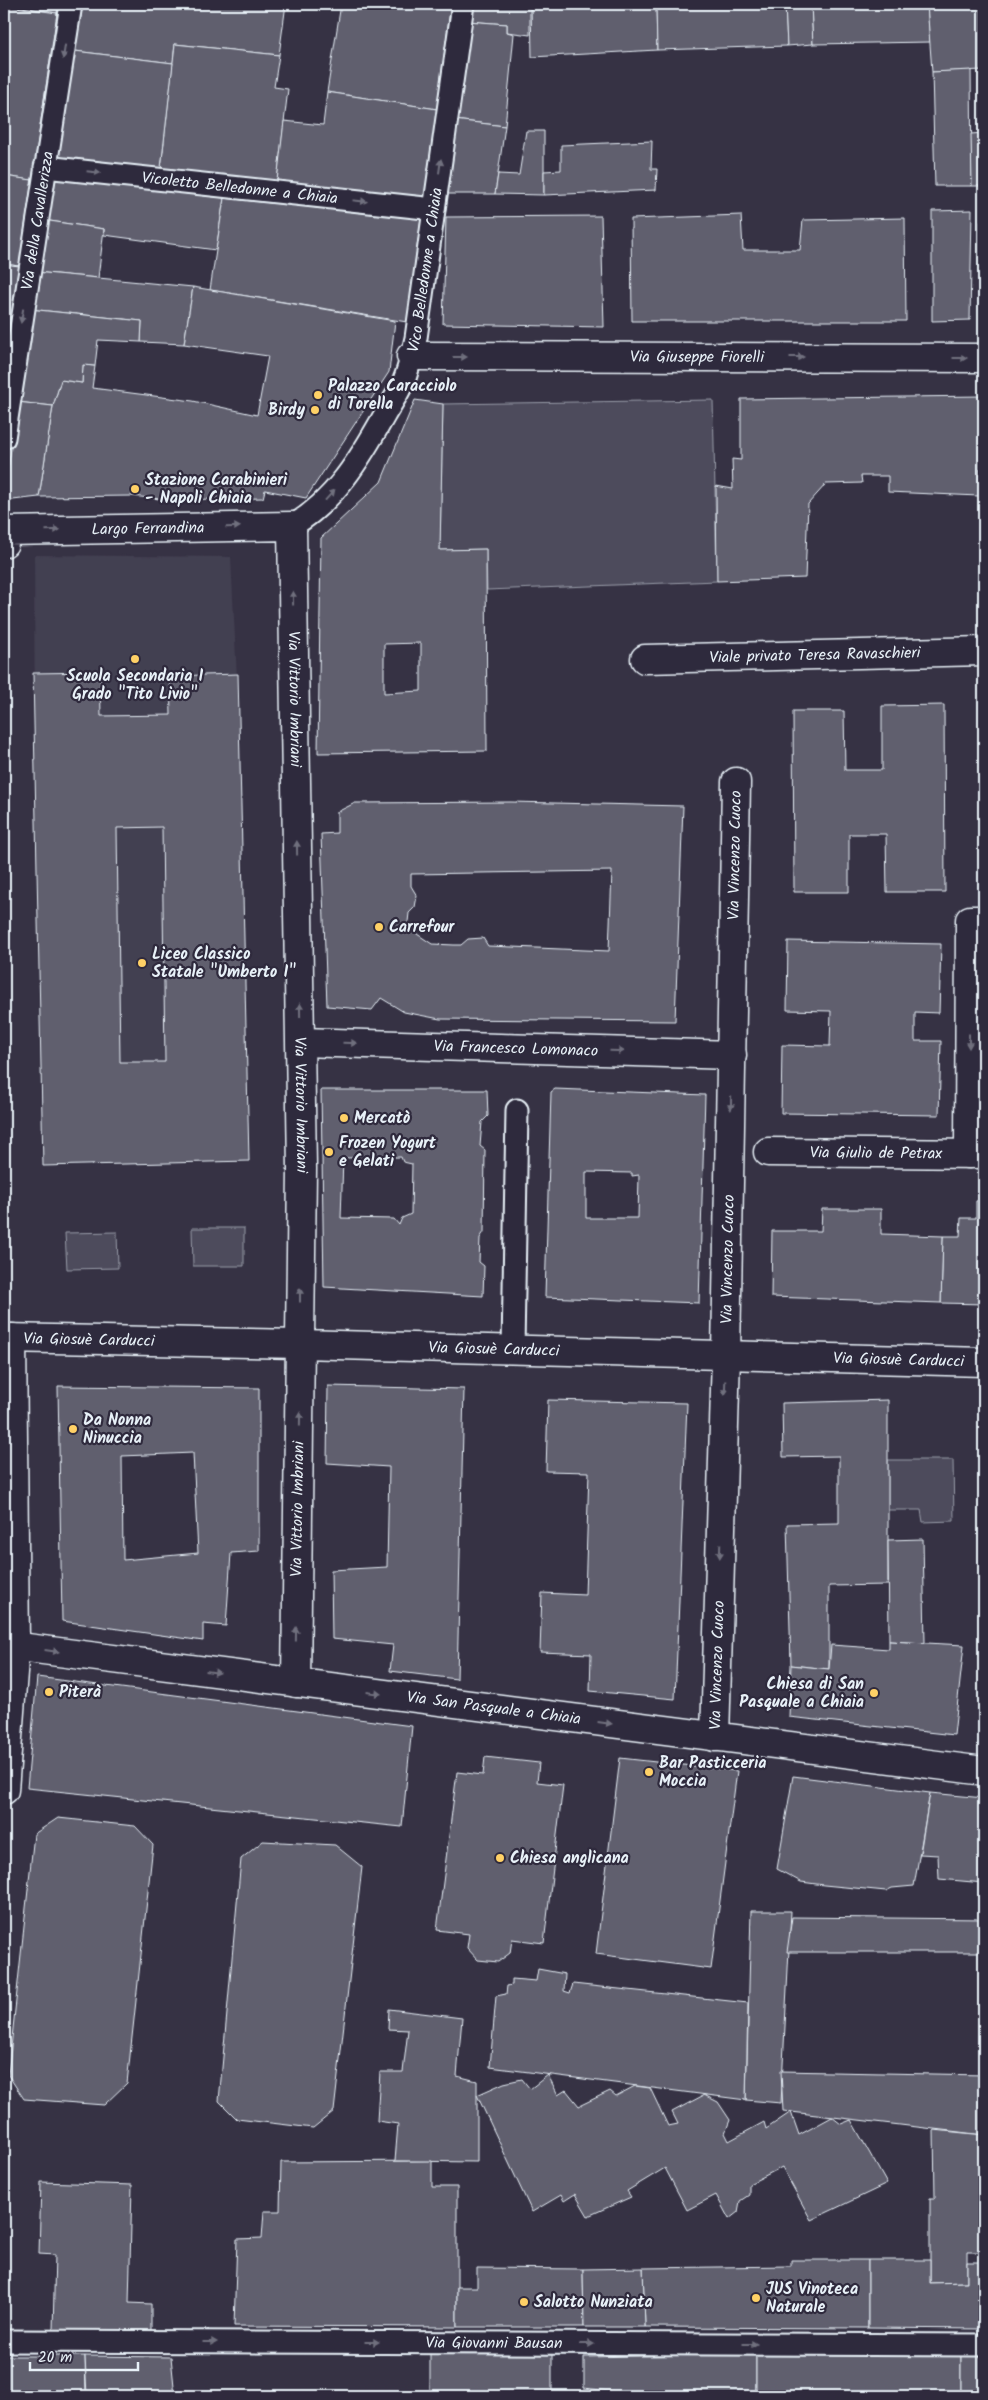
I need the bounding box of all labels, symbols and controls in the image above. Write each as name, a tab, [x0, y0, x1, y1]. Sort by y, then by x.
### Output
one-way arrow	[59, 44, 67, 60]
street label: Via della Cavallerizza	[15, 149, 61, 292]
one-way arrow	[436, 158, 444, 174]
street label: Vicoletto Belledonne a Chiaia	[141, 165, 339, 211]
one-way arrow	[86, 168, 102, 176]
street label: Vico Belledonne a Chiaia	[401, 186, 450, 355]
one-way arrow	[352, 197, 368, 205]
one-way arrow	[18, 309, 26, 325]
street label: Via Giuseppe Fiorelli	[630, 344, 765, 370]
one-way arrow	[452, 353, 468, 361]
one-way arrow	[790, 353, 806, 361]
one-way arrow	[952, 354, 968, 362]
place label: Palazzo Caracciolo di Torella	[328, 374, 457, 417]
marker: Palazzo Caracciolo di Torella	[312, 389, 324, 401]
place label: Birdy	[268, 398, 306, 423]
marker: Birdy	[309, 404, 321, 416]
place label: Stazione Carabinieri - Napoli Chiaia	[145, 468, 288, 511]
marker: Stazione Carabinieri - Napoli Chiaia	[129, 483, 141, 495]
one-way arrow	[324, 489, 335, 502]
street label: Largo Ferrandina	[91, 515, 205, 542]
one-way arrow	[226, 523, 242, 531]
one-way arrow	[46, 526, 62, 534]
one-way arrow	[289, 589, 297, 605]
street label: Via Vittorio Imbriani	[281, 631, 308, 768]
street label: Viale privato Teresa Ravaschieri	[709, 640, 922, 670]
marker: Scuola Secondaria I Grado "Tito Livio"	[129, 653, 141, 665]
place label: Scuola Secondaria I Grado "Tito Livio"	[67, 664, 204, 707]
street label: Via Vincenzo Cuoco	[721, 790, 748, 920]
one-way arrow	[293, 839, 301, 855]
place label: Carrefour	[389, 915, 455, 940]
marker: Carrefour	[373, 921, 385, 933]
place label: Liceo Classico Statale "Umberto I"	[152, 942, 296, 985]
marker: Liceo Classico Statale "Umberto I"	[136, 957, 148, 969]
one-way arrow	[296, 1002, 304, 1018]
street label: Via Francesco Lomonaco	[433, 1034, 598, 1063]
one-way arrow	[965, 1034, 973, 1050]
street label: Via Vittorio Imbriani	[287, 1037, 314, 1174]
one-way arrow	[342, 1040, 358, 1048]
one-way arrow	[609, 1047, 625, 1055]
one-way arrow	[727, 1096, 735, 1112]
place label: Mercatò	[354, 1106, 410, 1131]
marker: Mercatò	[338, 1112, 350, 1124]
place label: Frozen Yogurt e Gelati	[339, 1131, 437, 1174]
street label: Via Giulio de Petrax	[810, 1140, 943, 1166]
marker: Frozen Yogurt e Gelati	[323, 1146, 335, 1158]
street label: Via Vincenzo Cuoco	[714, 1194, 741, 1324]
one-way arrow	[296, 1287, 304, 1303]
street label: Via Giosuè Carducci	[23, 1326, 156, 1354]
street label: Via Giosuè Carducci	[428, 1335, 561, 1363]
street label: Via Giosuè Carducci	[833, 1346, 966, 1374]
one-way arrow	[720, 1380, 728, 1396]
place label: Da Nonna Ninuccia	[83, 1408, 151, 1451]
one-way arrow	[296, 1411, 304, 1427]
marker: Da Nonna Ninuccia	[67, 1423, 79, 1435]
street label: Via Vittorio Imbriani	[284, 1440, 312, 1577]
one-way arrow	[716, 1543, 724, 1559]
street label: Via Vincenzo Cuoco	[703, 1600, 731, 1730]
one-way arrow	[292, 1626, 300, 1642]
one-way arrow	[44, 1647, 60, 1655]
one-way arrow	[206, 1668, 222, 1676]
place label: Chiesa di San Pasquale a Chiaia	[739, 1672, 864, 1715]
place label: Piterà	[59, 1680, 101, 1705]
street label: Via San Pasquale a Chiaia	[405, 1684, 583, 1732]
marker: Piterà	[43, 1686, 55, 1698]
marker: Chiesa di San Pasquale a Chiaia	[868, 1687, 880, 1699]
one-way arrow	[367, 1689, 383, 1697]
one-way arrow	[597, 1719, 613, 1727]
place label: Bar Pasticceria Moccia	[659, 1751, 766, 1794]
marker: Bar Pasticceria Moccia	[643, 1766, 655, 1778]
place label: Chiesa anglicana	[510, 1846, 629, 1871]
marker: Chiesa anglicana	[494, 1852, 506, 1864]
place label: JUS Vinoteca Naturale	[766, 2277, 858, 2320]
place label: Salotto Nunziata	[534, 2290, 653, 2315]
marker: JUS Vinoteca Naturale	[750, 2292, 762, 2304]
marker: Salotto Nunziata	[518, 2296, 530, 2308]
street label: Via Giovanni Bausan	[425, 2330, 563, 2356]
one-way arrow	[202, 2338, 218, 2346]
one-way arrow	[365, 2339, 381, 2347]
scale bar	[30, 2340, 138, 2372]
one-way arrow	[580, 2340, 596, 2348]
one-way arrow	[742, 2340, 758, 2348]
text: 20 m	[38, 2346, 72, 2370]

